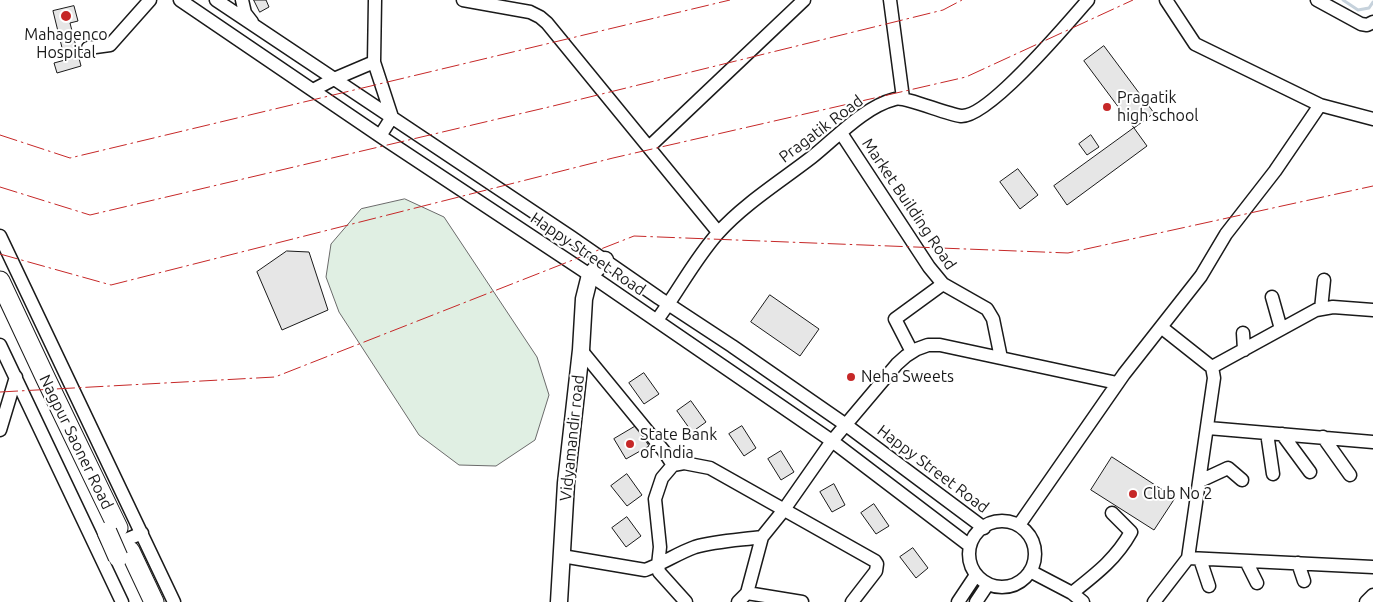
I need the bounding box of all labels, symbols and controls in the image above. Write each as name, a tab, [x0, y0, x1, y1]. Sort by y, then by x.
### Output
marker: Mahagenco Hospital	[59, 9, 73, 23]
place label: Mahagenco Hospital	[24, 25, 108, 63]
place label: Pragatik high school	[1117, 88, 1198, 126]
street label: Pragatik Road	[775, 91, 867, 167]
marker: Pragatik high school	[1101, 101, 1113, 113]
street label: Market Building Road	[858, 135, 960, 273]
street label: Happy Street Road	[527, 208, 649, 300]
place label: Neha Sweets	[861, 367, 954, 387]
street label: Nagpur Saoner Road	[35, 371, 117, 513]
marker: Neha Sweets	[845, 371, 857, 383]
street label: Vidyamandir road	[556, 374, 588, 502]
street label: Happy Street Road	[873, 421, 993, 517]
place label: State Bank of India	[640, 425, 717, 463]
marker: State Bank of India	[624, 438, 636, 450]
place label: Club No 2	[1143, 484, 1213, 504]
marker: Club No 2	[1127, 488, 1139, 500]

